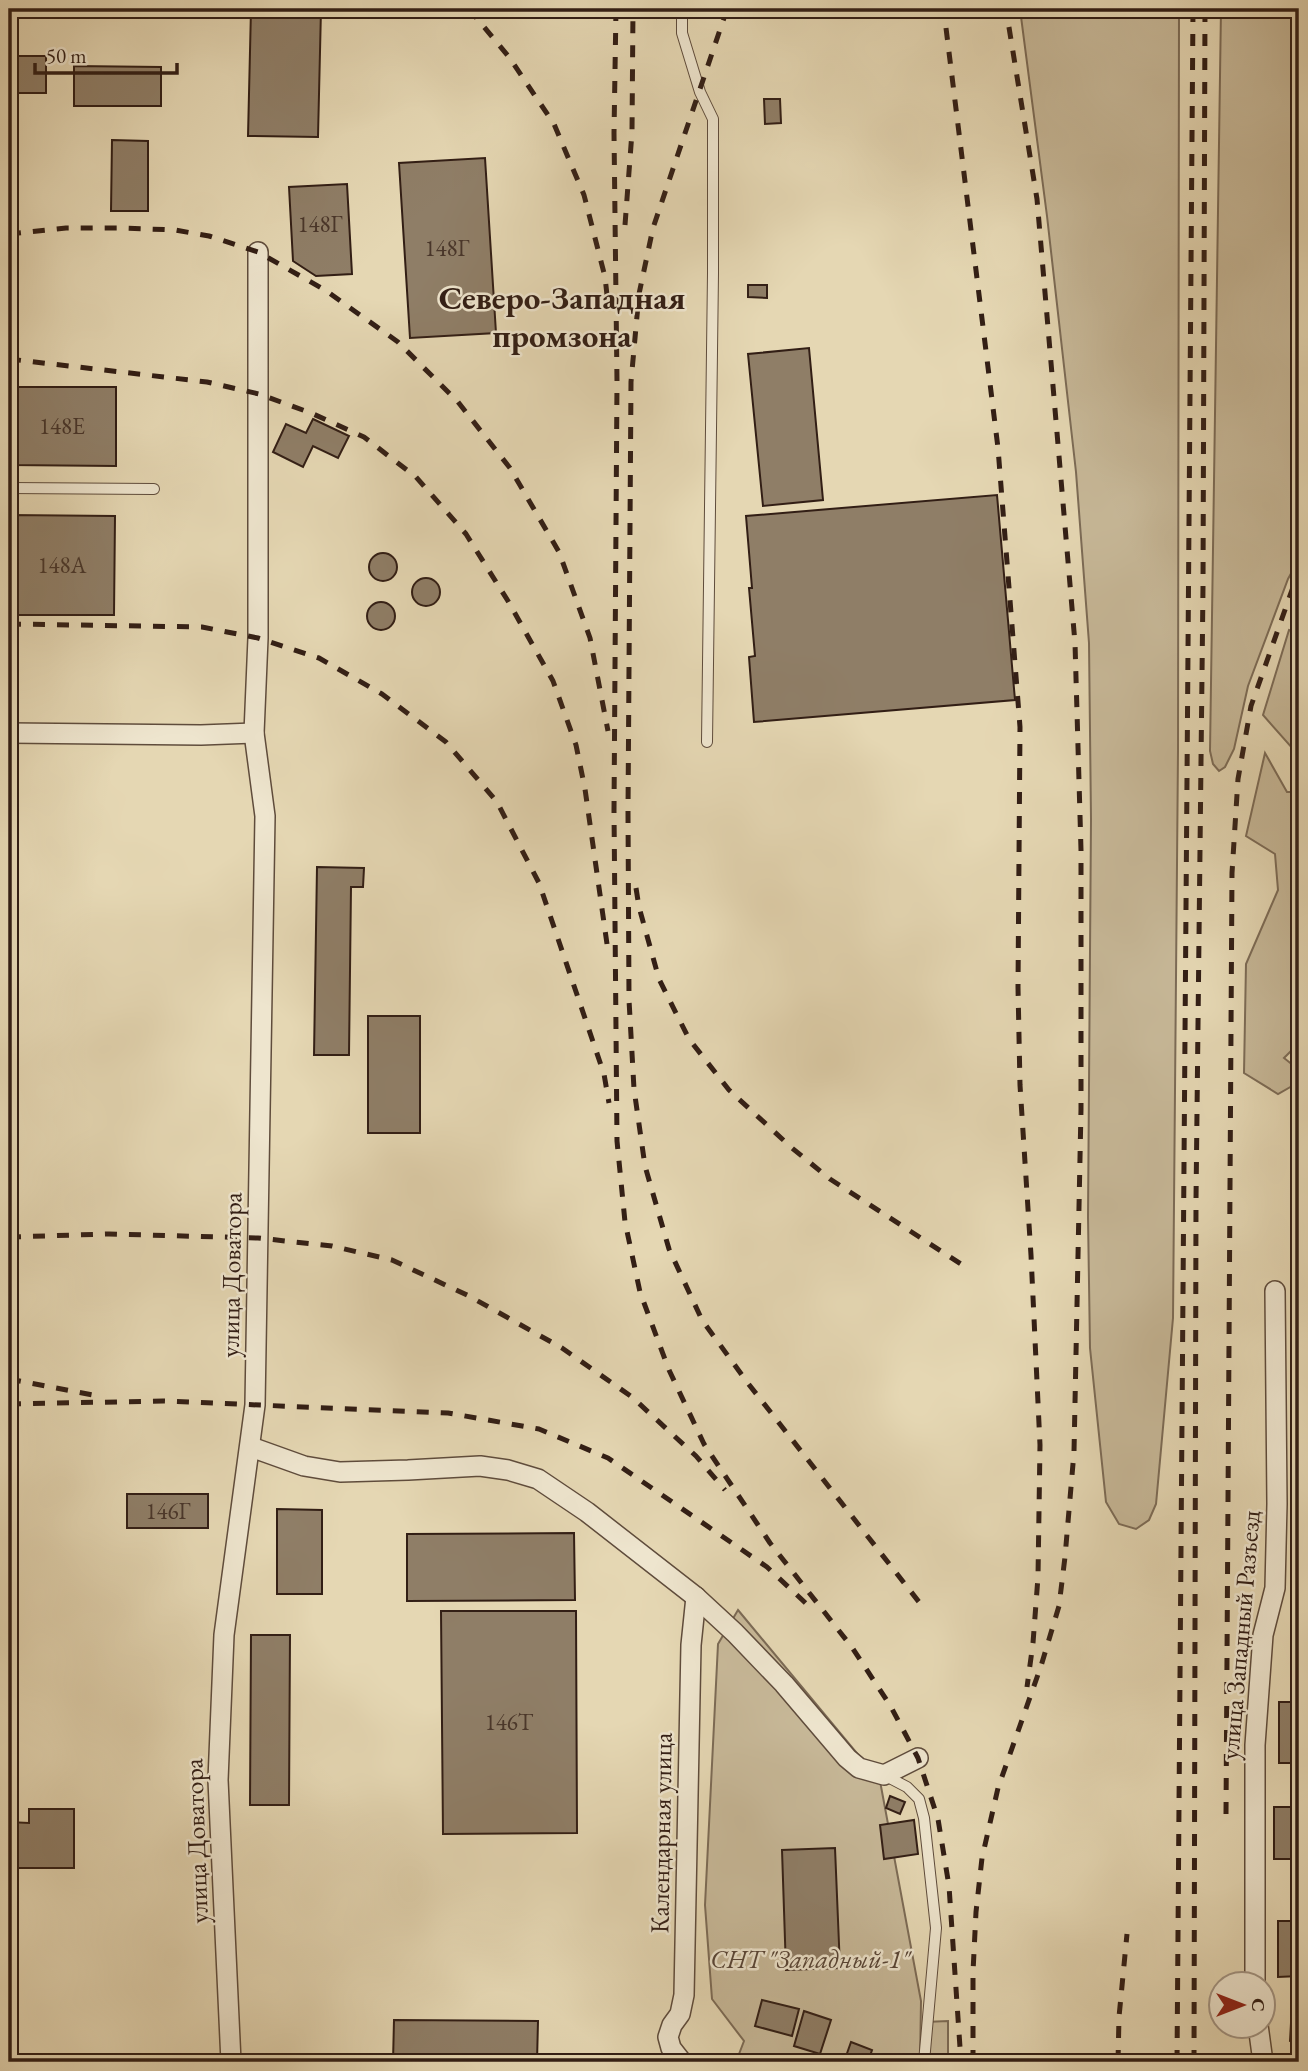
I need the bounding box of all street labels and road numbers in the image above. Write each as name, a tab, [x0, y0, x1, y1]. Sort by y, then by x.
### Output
street label: улица Доватора	[213, 1191, 249, 1358]
street label: улица Западный Разъезд	[1212, 1509, 1268, 1761]
street label: Календарная улица	[642, 1732, 680, 1934]
street label: улица Доватора	[176, 1757, 216, 1924]

